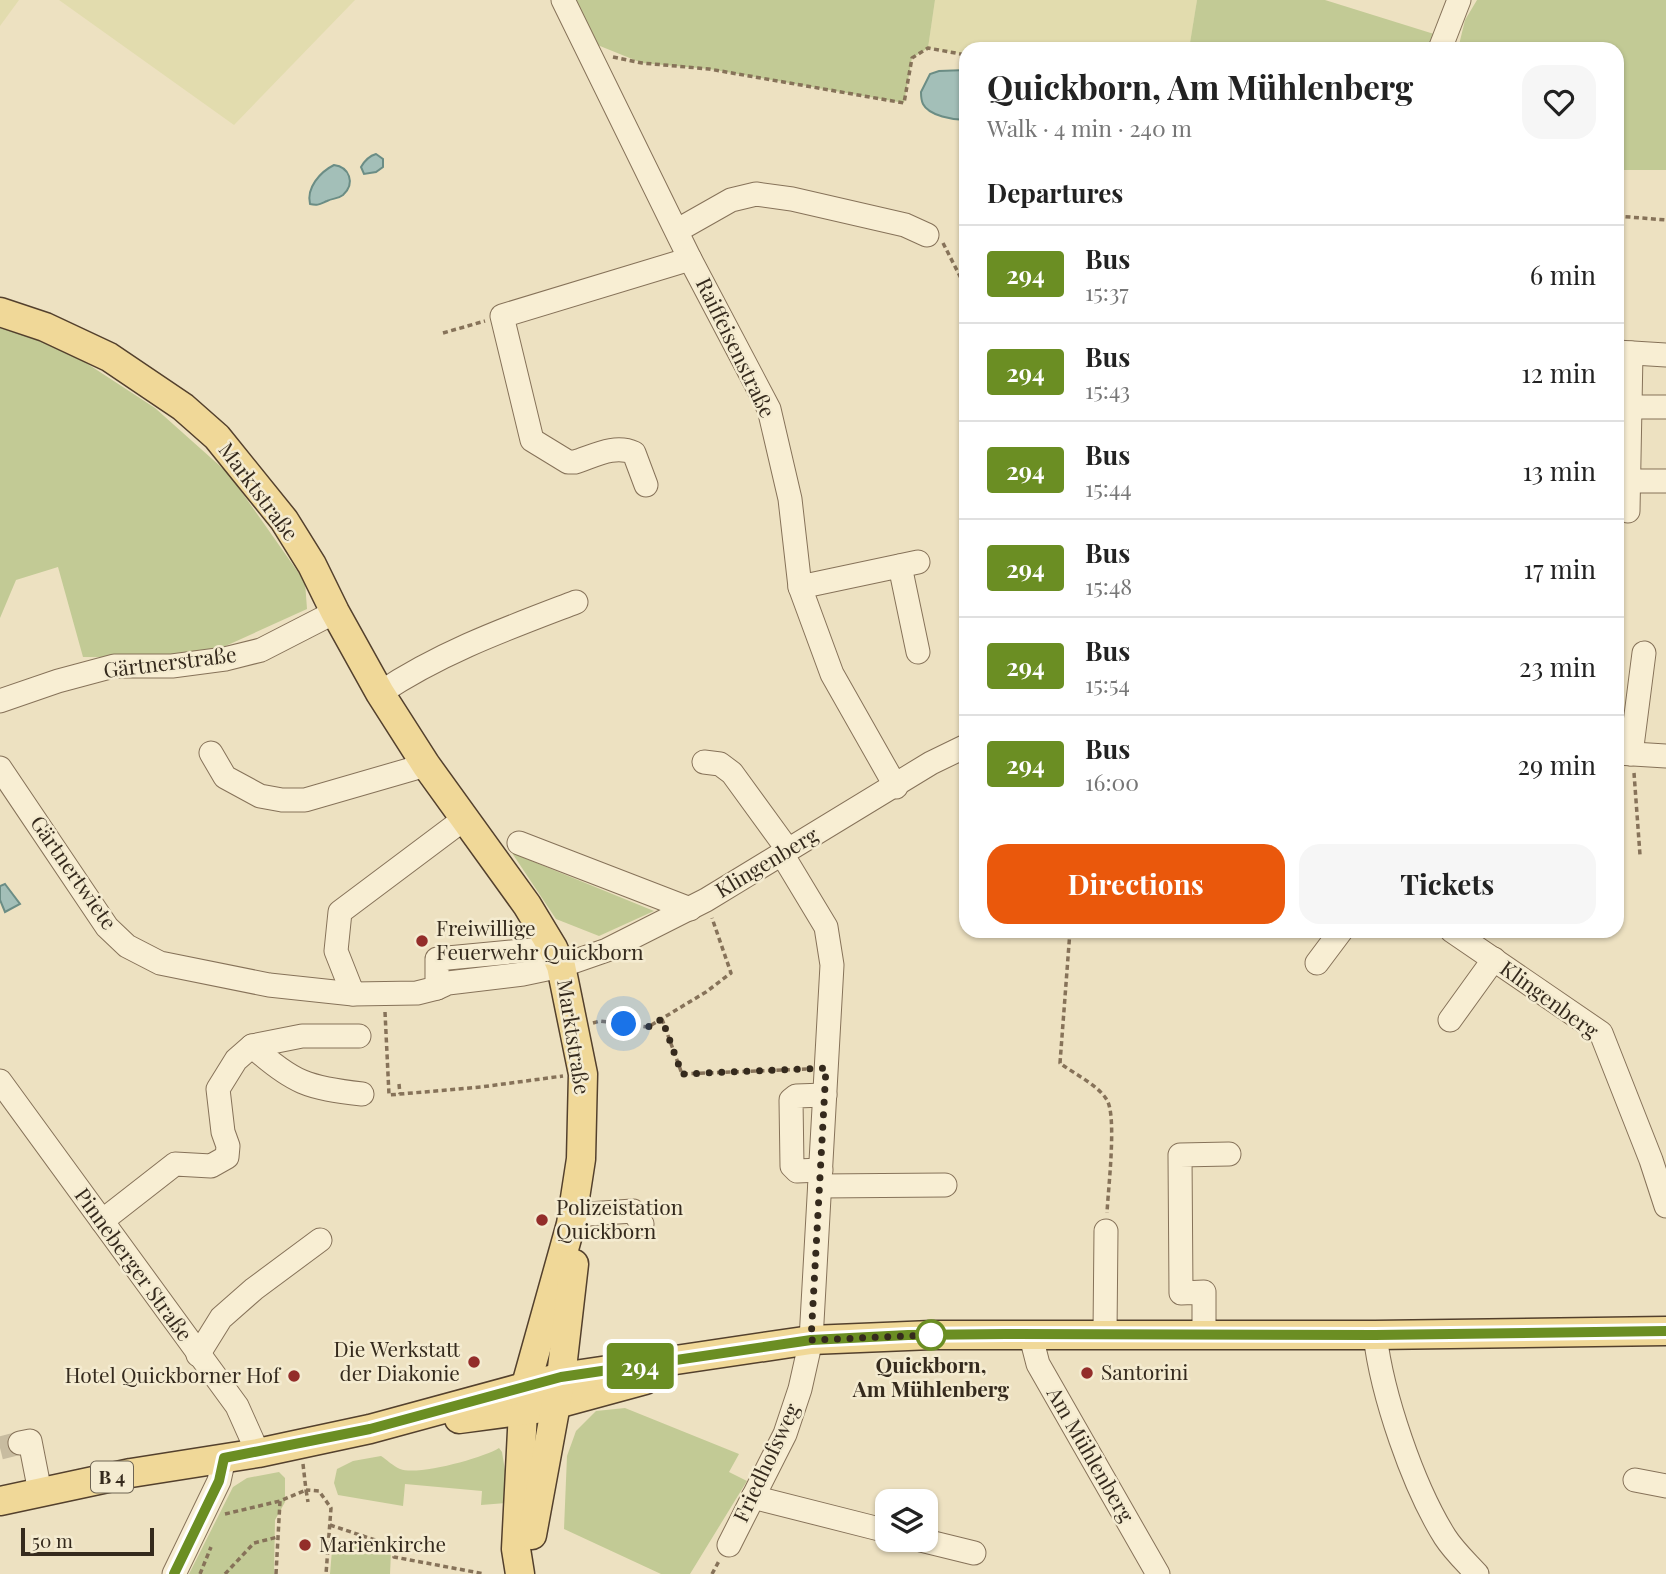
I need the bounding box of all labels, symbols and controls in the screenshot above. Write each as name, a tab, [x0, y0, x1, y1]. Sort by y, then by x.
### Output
text: Quickborn, Am Mühlenberg	[987, 64, 1413, 108]
button: heart	[1522, 65, 1596, 139]
text: Walk · 4 min · 240 m	[987, 112, 1192, 143]
text: Departures	[987, 175, 1123, 210]
text: Bus	[1085, 241, 1130, 276]
text: 6 min	[1530, 257, 1596, 292]
text: 294	[1006, 258, 1045, 290]
street label: Raiffeisenstraße	[691, 272, 783, 422]
text: 15:37	[1085, 276, 1129, 307]
text: Bus	[1085, 339, 1130, 374]
text: 12 min	[1521, 355, 1596, 390]
text: 294	[1006, 356, 1045, 388]
text: 15:43	[1085, 374, 1130, 405]
street label: Marktstraße	[213, 436, 306, 546]
text: Bus	[1085, 437, 1130, 472]
text: 13 min	[1522, 453, 1596, 488]
text: 294	[1006, 454, 1045, 486]
text: 15:44	[1085, 472, 1132, 503]
text: Bus	[1085, 535, 1130, 570]
text: 17 min	[1523, 551, 1596, 586]
text: 294	[1006, 552, 1045, 584]
text: 15:48	[1085, 570, 1132, 601]
text: Bus	[1085, 633, 1130, 668]
street label: Gärtnerstraße	[102, 639, 238, 683]
text: 23 min	[1519, 649, 1596, 684]
text: 294	[1006, 650, 1045, 682]
text: 15:54	[1085, 668, 1130, 699]
text: Bus	[1085, 731, 1130, 766]
text: 29 min	[1518, 747, 1596, 782]
text: 294	[1006, 748, 1045, 780]
text: 16:00	[1085, 766, 1139, 797]
street label: Gärtnertwiete	[25, 809, 124, 934]
street label: Klingenberg	[709, 820, 823, 903]
button: Directions	[987, 844, 1285, 924]
button: Tickets	[1299, 844, 1596, 924]
place label: Freiwillige Feuerwehr Quickborn	[436, 913, 644, 965]
marker: Freiwillige Feuerwehr Quickborn	[414, 933, 430, 949]
street label: Klingenberg	[1495, 953, 1605, 1044]
street label: Marktstraße	[552, 977, 598, 1096]
your location	[606, 1006, 641, 1041]
street label: Pinneberger Straße	[69, 1182, 200, 1346]
place label: Polizeistation Quickborn	[556, 1192, 684, 1244]
marker: Polizeistation Quickborn	[534, 1212, 550, 1228]
marker: Quickborn, Am Mühlenberg	[916, 1320, 946, 1350]
place label: Die Werkstatt der Diakonie	[334, 1334, 461, 1386]
line badge: 294	[600, 1343, 680, 1389]
text: 294	[621, 1350, 659, 1382]
place label: Quickborn, Am Mühlenberg	[852, 1350, 1010, 1402]
marker: Die Werkstatt der Diakonie	[466, 1354, 482, 1370]
place label: Santorini	[1101, 1357, 1188, 1385]
place label: Hotel Quickborner Hof	[65, 1360, 282, 1388]
marker: Santorini	[1079, 1365, 1095, 1381]
marker: Hotel Quickborner Hof	[286, 1368, 302, 1384]
street label: Am Mühlenberg	[1041, 1381, 1142, 1527]
street label: Friedhofsweg	[725, 1398, 805, 1526]
road number: B 4	[91, 1462, 133, 1492]
map controls	[875, 1489, 938, 1552]
button: layers	[875, 1489, 938, 1552]
scale bar	[21, 1525, 154, 1557]
text: 50 m	[32, 1527, 73, 1553]
place label: Marienkirche	[319, 1529, 446, 1557]
marker: Marienkirche	[297, 1537, 313, 1553]

